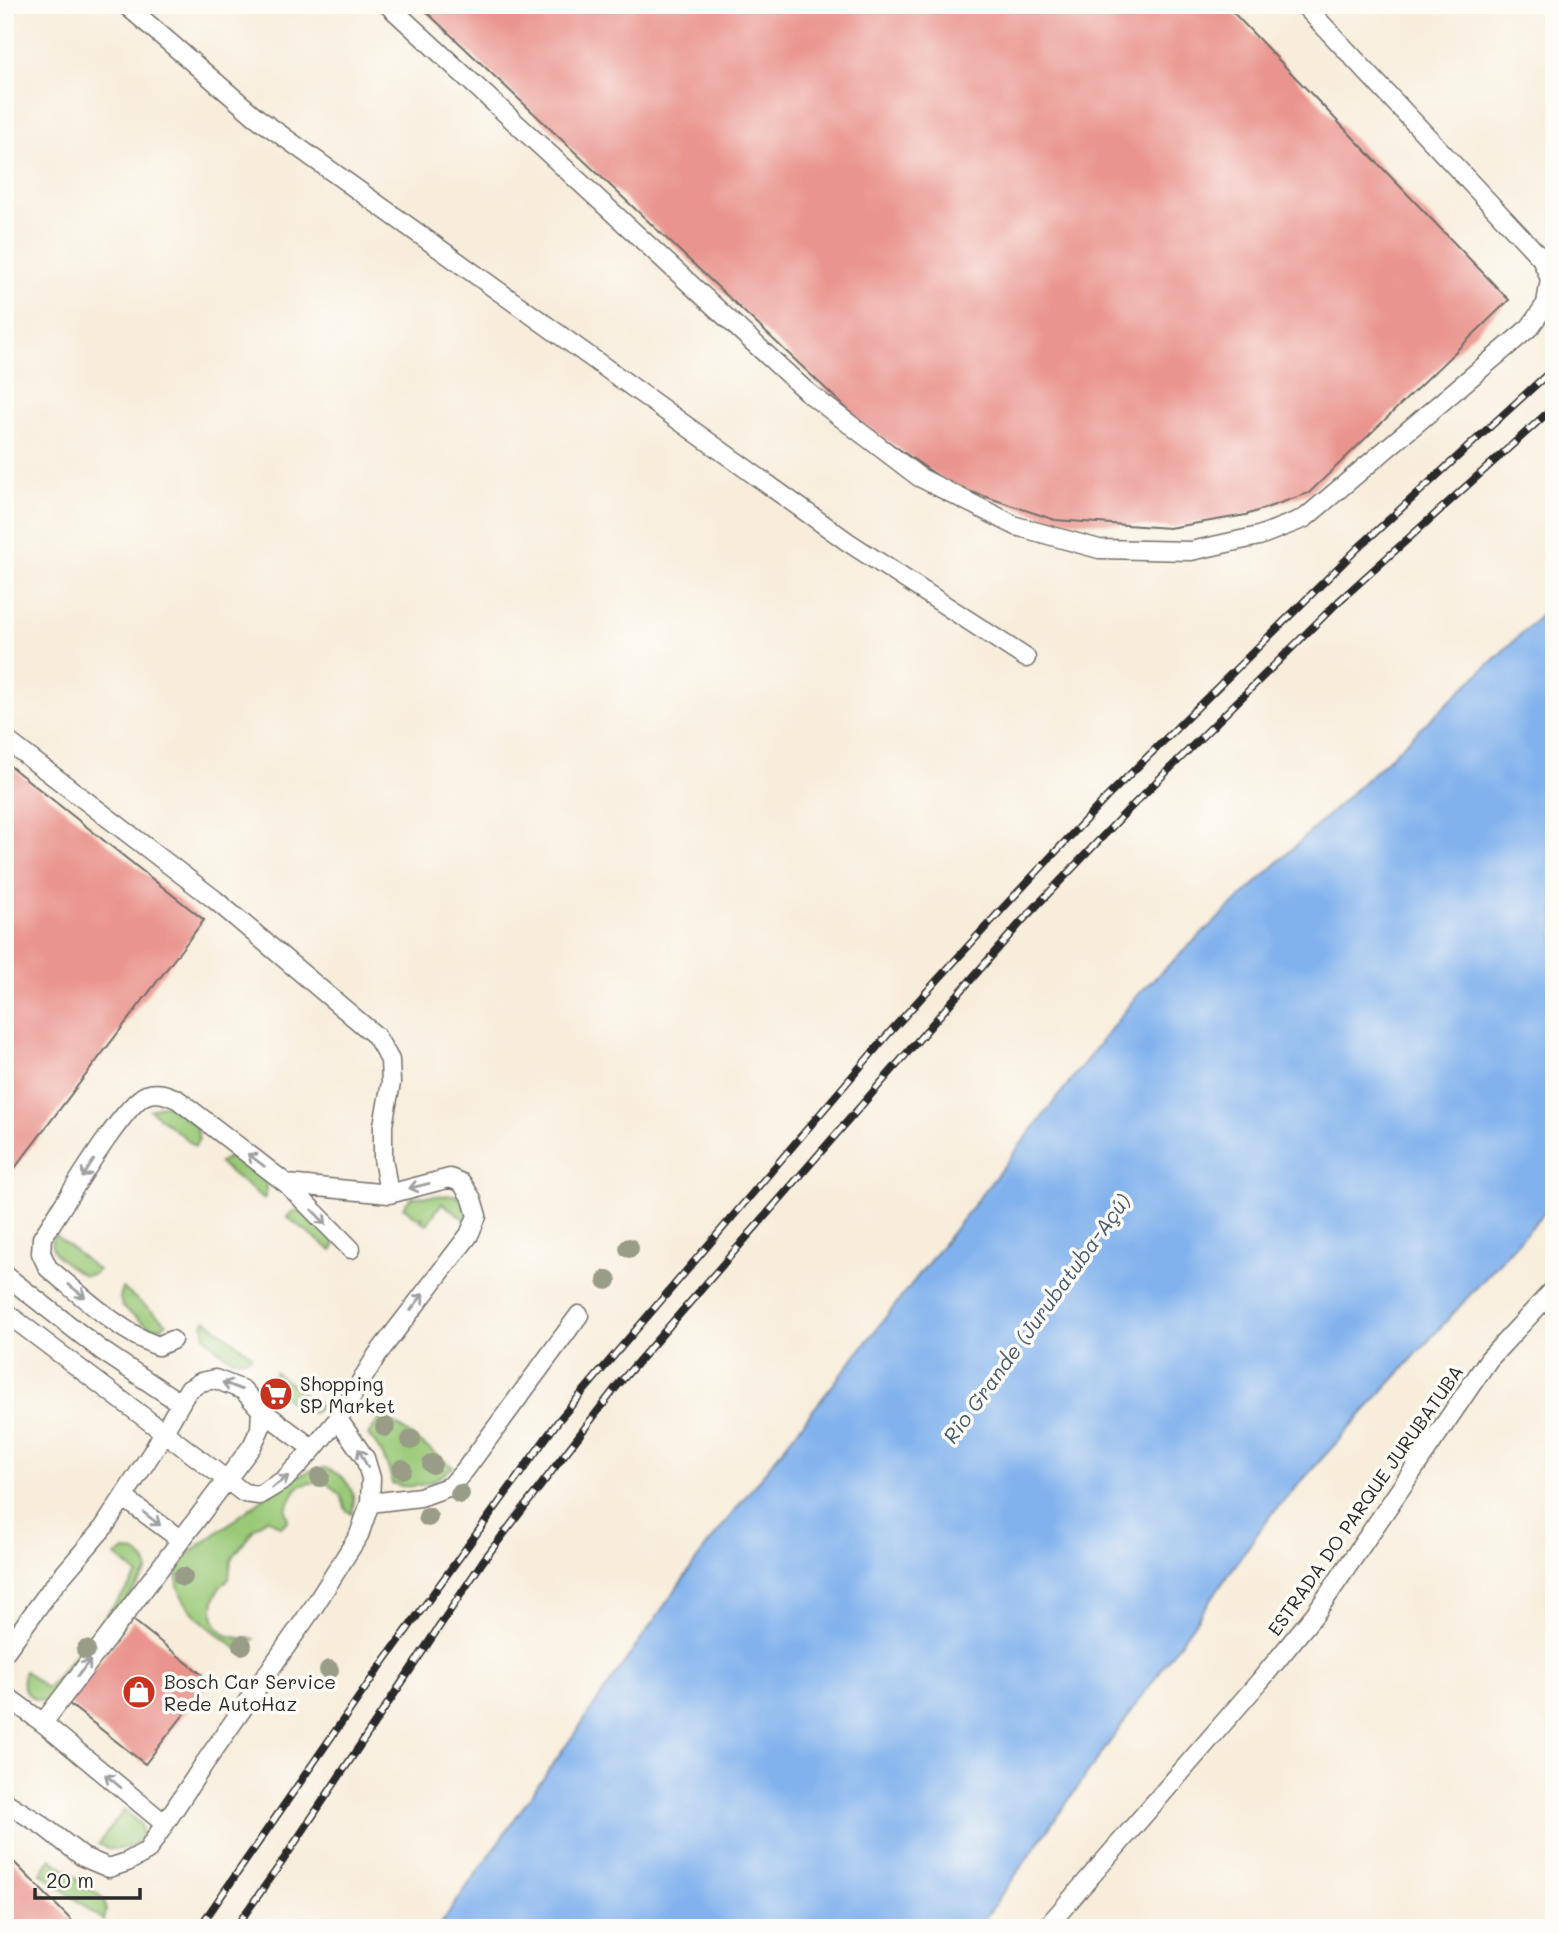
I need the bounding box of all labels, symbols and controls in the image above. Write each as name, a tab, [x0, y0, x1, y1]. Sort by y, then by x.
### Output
one-way arrow	[247, 1153, 265, 1168]
one-way arrow	[80, 1159, 95, 1178]
one-way arrow	[409, 1180, 431, 1193]
water label: Rio Grande (Jurubatuba-Açú)	[936, 1188, 1136, 1448]
one-way arrow	[310, 1208, 327, 1225]
one-way arrow	[67, 1284, 86, 1299]
one-way arrow	[410, 1293, 425, 1312]
street label: ESTRADA DO PARQUE JURUBATUBA	[1262, 1360, 1468, 1640]
place label: Shopping SP Market	[300, 1371, 395, 1418]
supermarket icon: Shopping SP Market	[257, 1375, 295, 1413]
one-way arrow	[222, 1379, 244, 1391]
one-way arrow	[355, 1448, 369, 1469]
one-way arrow	[270, 1474, 289, 1489]
one-way arrow	[142, 1511, 161, 1526]
one-way arrow	[76, 1659, 91, 1678]
place label: Bosch Car Service Rede AutoHaz	[164, 1669, 336, 1716]
shop icon: Bosch Car Service Rede AutoHaz	[120, 1673, 158, 1711]
one-way arrow	[104, 1773, 122, 1788]
scale bar	[35, 1856, 140, 1900]
text: 20 m	[46, 1866, 94, 1893]

